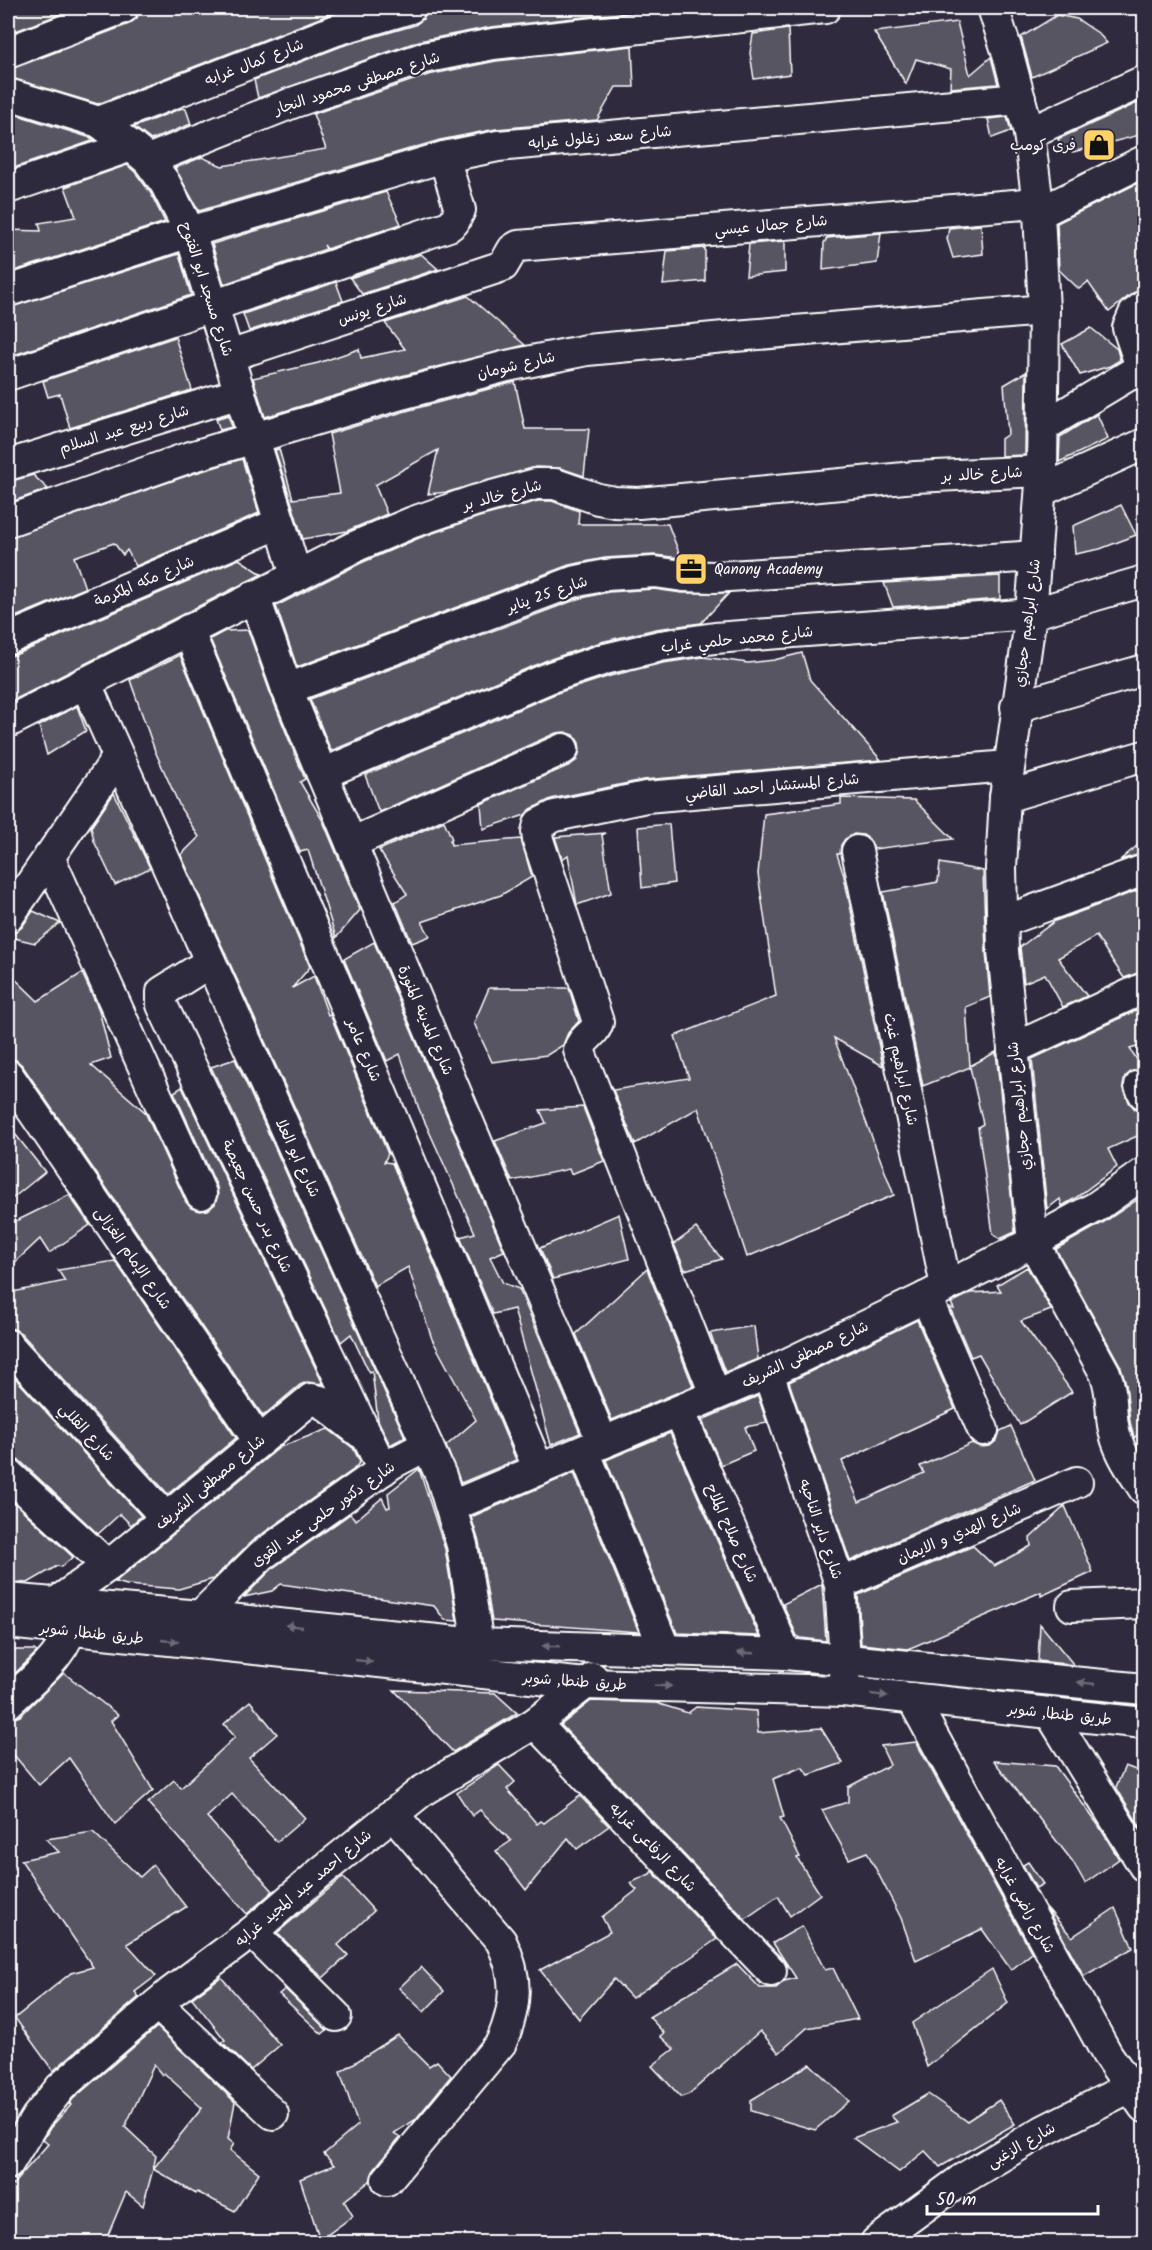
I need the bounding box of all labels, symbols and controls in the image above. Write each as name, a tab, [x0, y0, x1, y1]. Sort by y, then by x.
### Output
street label: شارع كمال غرابه	[201, 33, 307, 93]
street label: شارع مصطفى محمود النجار	[270, 46, 443, 122]
street label: شارع سعد زغلول غرابه	[527, 120, 673, 156]
shop icon: فرى كومب	[1081, 127, 1117, 163]
place label: فرى كومب	[1010, 134, 1076, 158]
street label: شارع جمال عيسي	[714, 209, 829, 243]
street label: شارع مسجد ابو الفتوح	[173, 219, 239, 360]
street label: شارع يونس	[335, 288, 410, 332]
street label: شارع شومان	[475, 345, 558, 387]
street label: شارع ربيع عبد السلام	[56, 399, 192, 461]
street label: شارع خالد بر	[939, 461, 1023, 489]
street label: شارع خالد بر	[458, 474, 545, 519]
street label: شارع مكه المكرمة	[90, 550, 198, 614]
office icon: Qanony Academy	[673, 551, 709, 587]
street label: شارع ابراهيم حجازي	[1008, 557, 1048, 689]
place label: Qanony Academy	[714, 558, 823, 582]
street label: شارع 25 يناير	[503, 570, 591, 620]
street label: شارع محمد حلمي غراب	[660, 620, 814, 660]
street label: شارع المستشار احمد القاضي	[684, 767, 860, 807]
street label: شارع المدينه المنورة	[391, 961, 459, 1079]
street label: شارع ابراهيم غيث	[876, 1011, 924, 1128]
street label: شارع عامر	[338, 1013, 387, 1086]
street label: شارع ابراهيم حجازي	[1001, 1040, 1039, 1171]
street label: شارع ابو العلا	[268, 1115, 326, 1202]
street label: شارع بدر حسن جعيصة	[215, 1136, 298, 1277]
street label: شارع الإمام الغزالى	[88, 1202, 177, 1315]
street label: شارع مصطفى الشريف	[738, 1315, 873, 1395]
street label: شارع القللي	[53, 1398, 120, 1467]
street label: شارع مصطفى الشريف	[150, 1429, 271, 1536]
street label: شارع دكتور حلمى عبد القوى	[246, 1456, 401, 1574]
street label: شارع داير الناحيه	[792, 1476, 848, 1583]
street label: شارع صلاح الملاح	[699, 1480, 764, 1587]
street label: شارع الهدي و الايمان	[893, 1497, 1025, 1571]
street label: طريق طنطا, شوبر	[37, 1616, 145, 1651]
one-way arrow	[284, 1621, 303, 1631]
one-way arrow	[161, 1636, 180, 1646]
one-way arrow	[541, 1641, 560, 1651]
one-way arrow	[736, 1648, 755, 1657]
one-way arrow	[355, 1656, 374, 1666]
street label: طريق طنطا, شوبر	[520, 1666, 628, 1698]
one-way arrow	[1077, 1678, 1096, 1688]
one-way arrow	[653, 1681, 672, 1691]
one-way arrow	[869, 1690, 888, 1700]
street label: طريق طنطا, شوبر	[1005, 1697, 1113, 1732]
street label: شارع الرفاعى غرابه	[603, 1797, 702, 1898]
street label: شارع احمد عبد المجيد غرابه	[230, 1824, 377, 1953]
street label: شارع راضى غرابه	[988, 1853, 1061, 1958]
street label: شارع الزغبى	[983, 2117, 1060, 2175]
scale bar	[927, 2178, 1098, 2216]
text: 50 m	[936, 2186, 976, 2215]

